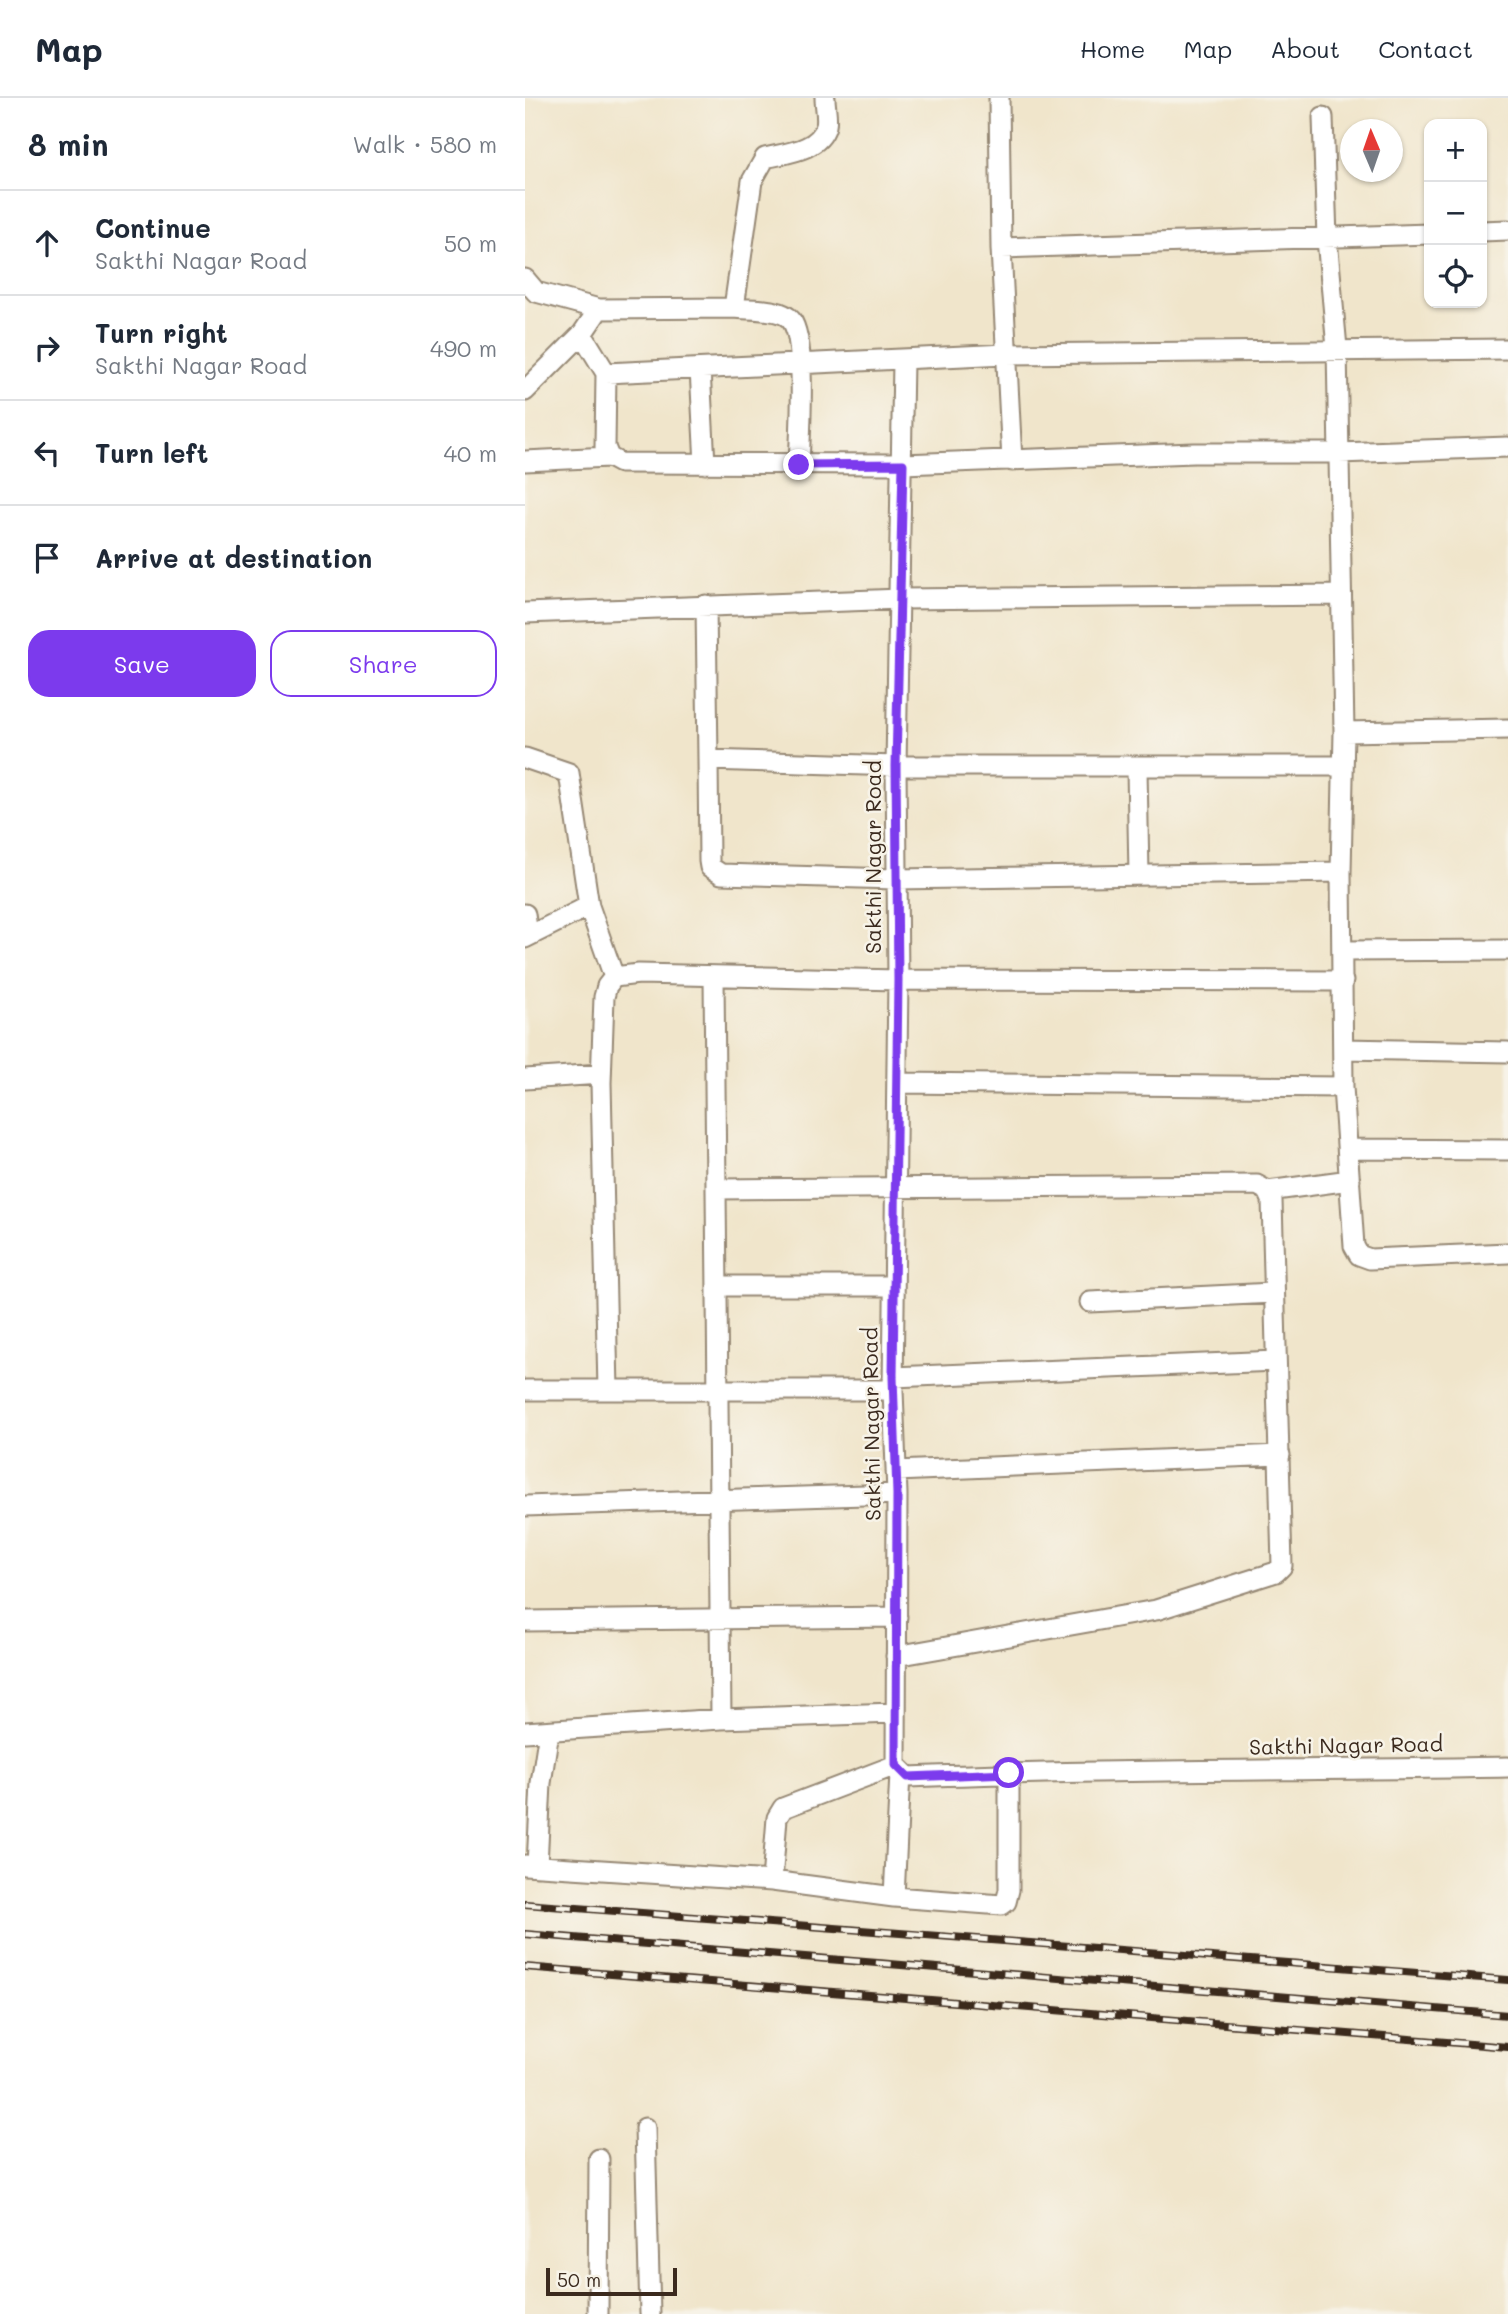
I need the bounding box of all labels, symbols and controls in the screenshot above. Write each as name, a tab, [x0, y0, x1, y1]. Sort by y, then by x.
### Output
text: Map	[35, 27, 103, 70]
text: Home	[1080, 33, 1145, 64]
text: Map	[1183, 33, 1232, 64]
text: About	[1270, 33, 1340, 64]
text: Contact	[1378, 33, 1473, 64]
north arrow	[1340, 119, 1403, 182]
map controls	[1424, 119, 1487, 308]
button: +	[1424, 119, 1487, 182]
text: 8 min	[28, 124, 109, 164]
text: Walk · 580 m	[353, 129, 497, 159]
button: −	[1424, 182, 1487, 245]
text: Continue	[95, 211, 211, 245]
icon: ahead	[28, 224, 66, 262]
text: 50 m	[444, 228, 497, 258]
text: Sakthi Nagar Road	[95, 245, 307, 275]
button: locate	[1424, 245, 1487, 308]
text: Turn right	[95, 316, 228, 350]
icon: right	[28, 329, 66, 367]
text: 490 m	[430, 333, 497, 363]
text: Sakthi Nagar Road	[95, 350, 307, 380]
icon: left	[28, 434, 66, 472]
text: Turn left	[95, 436, 208, 470]
text: 40 m	[444, 438, 497, 468]
route end	[783, 449, 814, 480]
icon: arrive	[28, 539, 66, 577]
text: Arrive at destination	[95, 541, 372, 575]
button: Save	[28, 630, 256, 697]
button: Share	[270, 630, 497, 697]
street label: Sakthi Nagar Road	[859, 760, 886, 954]
street label: Sakthi Nagar Road	[855, 1327, 886, 1521]
street label: Sakthi Nagar Road	[1249, 1729, 1443, 1760]
route start	[993, 1757, 1024, 1788]
scale bar	[546, 2265, 677, 2297]
text: 50 m	[557, 2267, 601, 2292]

